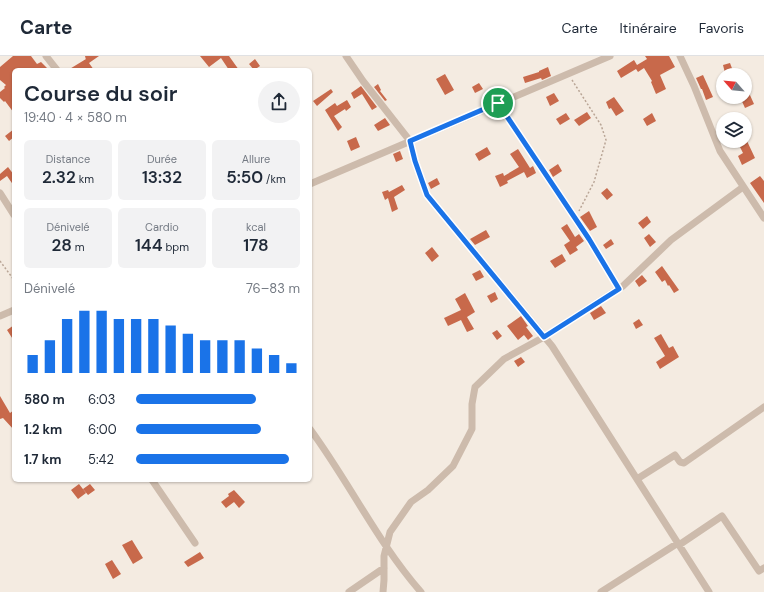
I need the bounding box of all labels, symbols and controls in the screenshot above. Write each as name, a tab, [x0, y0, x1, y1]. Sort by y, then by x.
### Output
text: Carte	[20, 15, 72, 40]
text: Carte	[562, 19, 598, 37]
text: Itinéraire	[620, 19, 677, 37]
text: Favoris	[699, 19, 744, 37]
north arrow	[716, 68, 752, 104]
map controls	[716, 68, 752, 148]
text: Course du soir	[24, 79, 178, 108]
button: share	[258, 81, 300, 123]
pin	[481, 86, 515, 120]
icon: arrive	[487, 92, 509, 114]
text: 19:40 · 4 × 580 m	[24, 109, 127, 126]
button: layers	[716, 112, 752, 148]
text: Distance	[46, 152, 90, 166]
text: Durée	[147, 152, 177, 166]
text: Allure	[242, 152, 270, 166]
text: 2.32	[42, 166, 76, 188]
text: 13:32	[142, 166, 182, 188]
text: 5:50	[226, 166, 263, 188]
text: km	[76, 172, 94, 186]
text: /km	[263, 172, 286, 186]
text: Dénivelé	[46, 220, 90, 234]
text: Cardio	[145, 220, 179, 234]
text: kcal	[246, 220, 266, 234]
text: 28	[52, 234, 72, 256]
text: 144	[135, 234, 163, 256]
text: 178	[243, 234, 269, 256]
text: m	[72, 240, 85, 254]
text: bpm	[163, 240, 189, 254]
text: Dénivelé	[24, 280, 75, 297]
text: 76–83 m	[246, 280, 300, 297]
text: 580 m	[24, 391, 65, 408]
text: 6:03	[88, 391, 115, 408]
text: 1.2 km	[24, 421, 62, 438]
text: 6:00	[88, 421, 117, 438]
text: 1.7 km	[24, 451, 61, 468]
text: 5:42	[88, 451, 114, 468]

